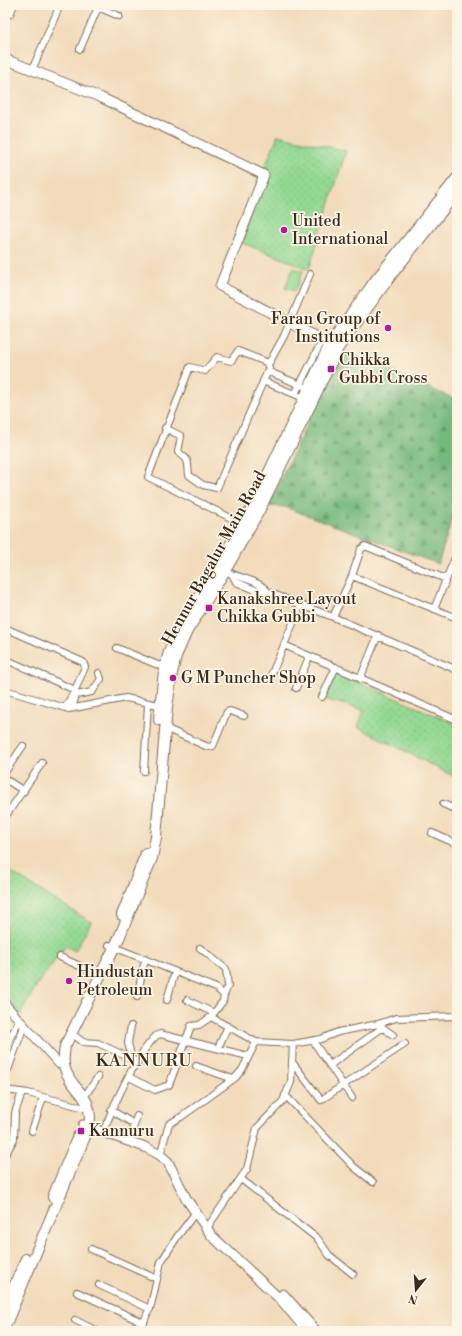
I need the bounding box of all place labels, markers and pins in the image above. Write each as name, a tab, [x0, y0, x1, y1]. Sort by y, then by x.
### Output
place label: United International	[292, 211, 389, 249]
marker: United International	[279, 225, 289, 235]
place label: Faran Group of Institutions	[271, 309, 381, 347]
marker: Faran Group of Institutions	[383, 323, 393, 333]
place label: Chikka Gubbi Cross	[339, 350, 427, 388]
marker: Chikka Gubbi Cross	[326, 364, 336, 374]
place label: Kanakshree Layout Chikka Gubbi	[217, 589, 357, 627]
marker: Kanakshree Layout Chikka Gubbi	[204, 603, 214, 613]
place label: G M Puncher Shop	[181, 668, 316, 688]
marker: G M Puncher Shop	[168, 673, 178, 683]
place label: Hindustan Petroleum	[77, 962, 154, 1000]
marker: Hindustan Petroleum	[64, 976, 74, 986]
place label: Kannuru	[89, 1121, 154, 1141]
marker: Kannuru	[76, 1126, 86, 1136]

